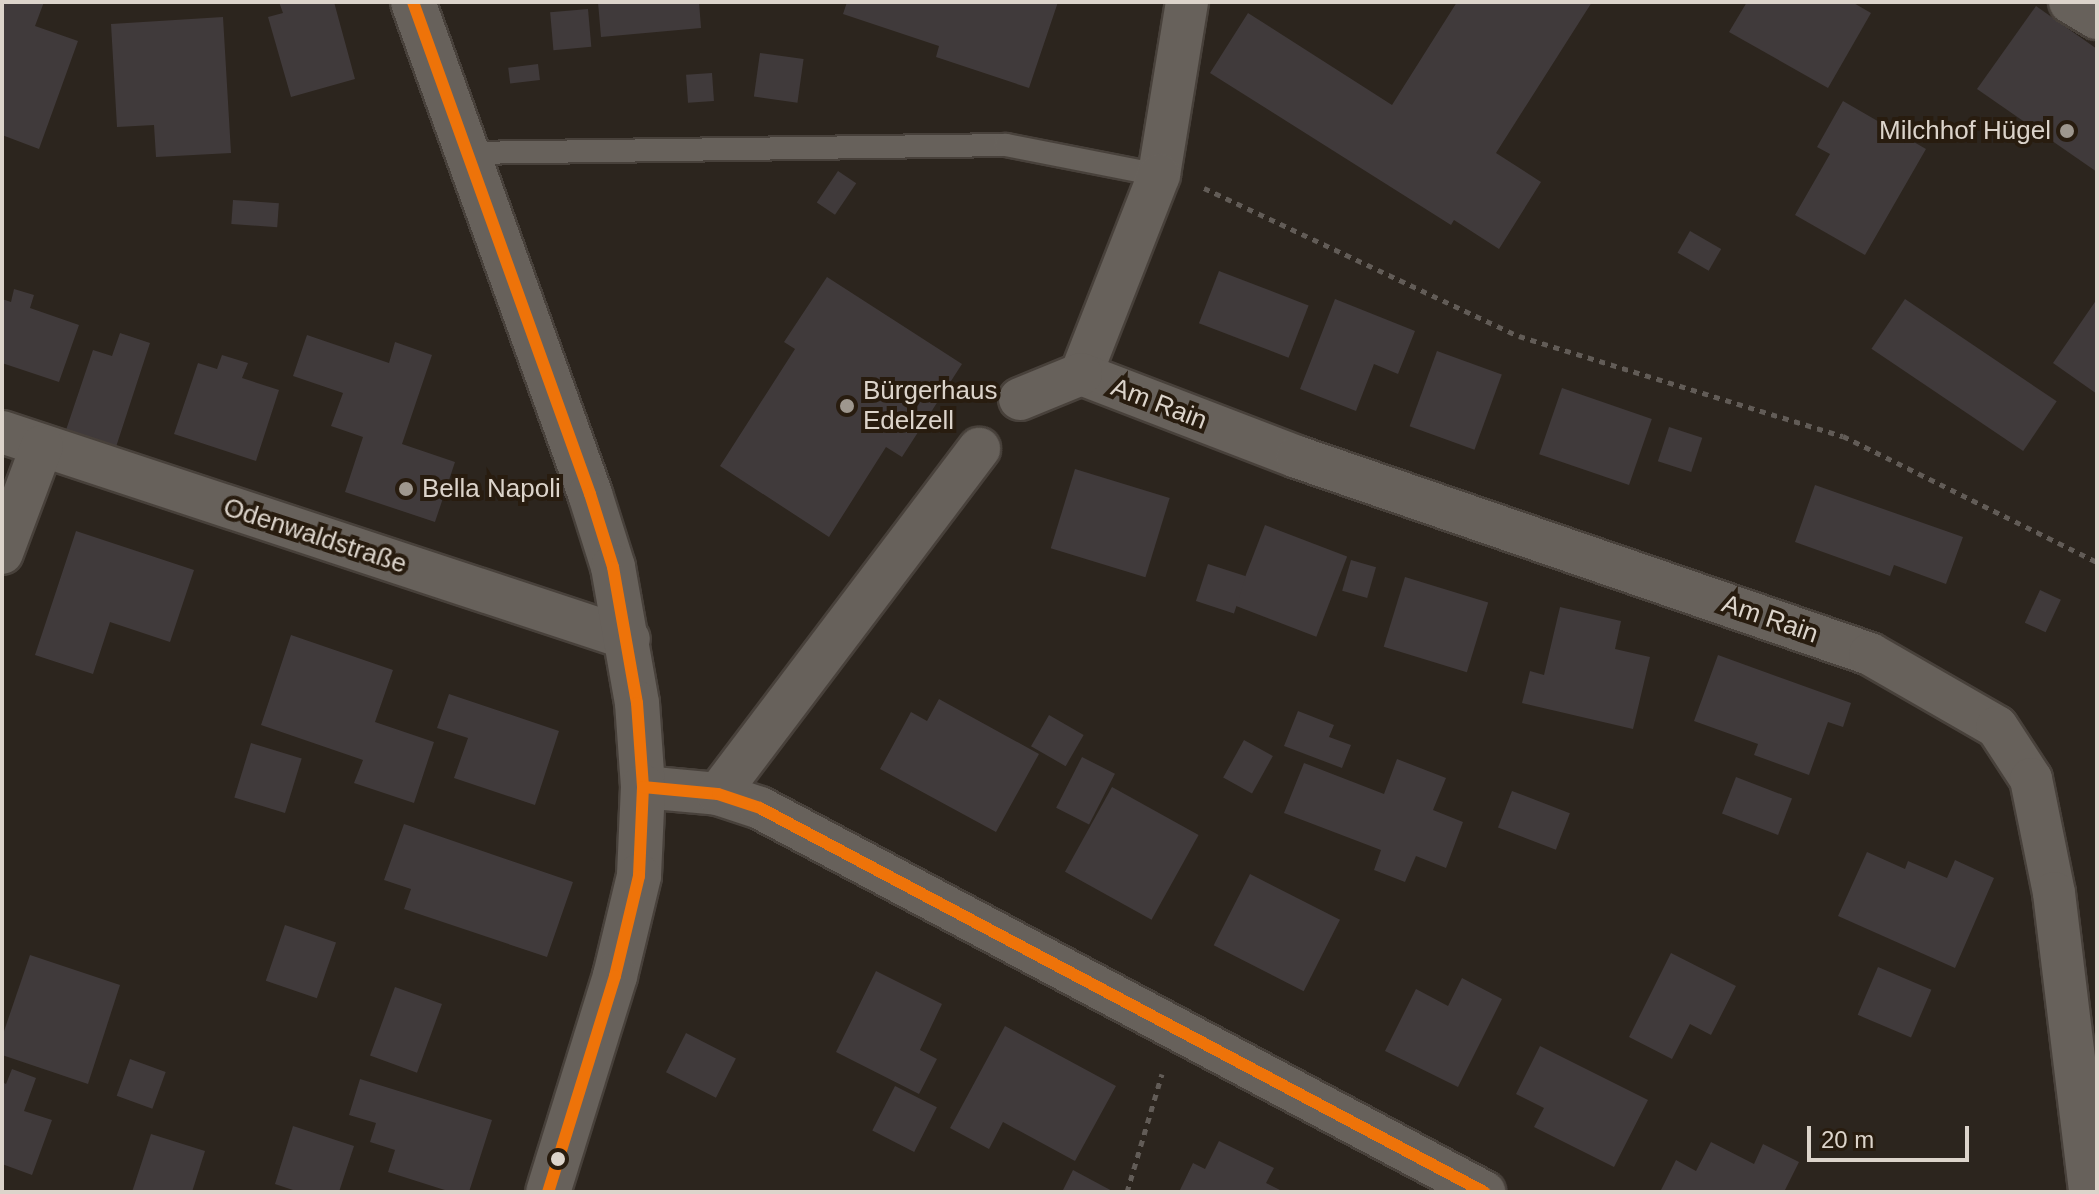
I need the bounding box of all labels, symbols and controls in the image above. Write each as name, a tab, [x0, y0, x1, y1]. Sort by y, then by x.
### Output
place label: Milchhof Hügel	[1879, 115, 2051, 147]
marker: Milchhof Hügel	[2058, 122, 2076, 140]
street label: Am Rain	[1107, 372, 1211, 436]
place label: Bürgerhaus Edelzell	[863, 375, 997, 436]
marker: Bürgerhaus Edelzell	[838, 397, 856, 415]
place label: Bella Napoli	[422, 473, 561, 505]
marker: Bella Napoli	[397, 480, 415, 498]
street label: Odenwaldstraße	[219, 492, 411, 580]
street label: Am Rain	[1718, 588, 1822, 650]
scale bar	[1811, 1110, 1973, 1160]
text: 20 m	[1821, 1126, 1874, 1153]
unlabelled marker	[550, 1151, 566, 1167]

